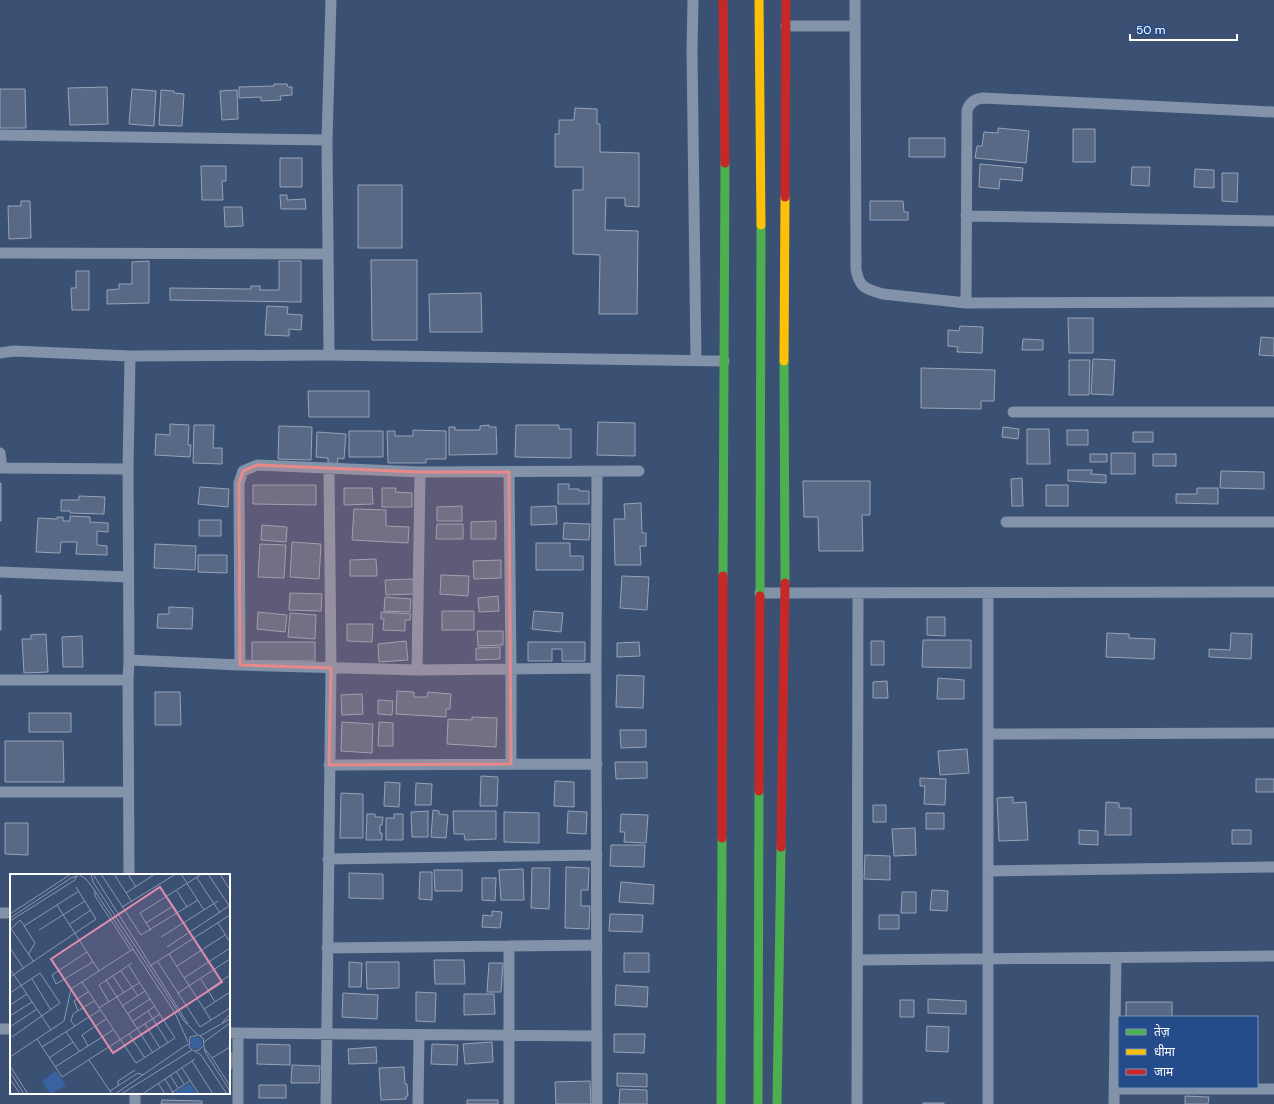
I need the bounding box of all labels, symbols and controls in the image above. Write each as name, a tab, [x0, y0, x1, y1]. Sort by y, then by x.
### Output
scale bar	[1130, 16, 1237, 42]
text: 50 m	[1136, 22, 1165, 38]
inset map	[10, 874, 230, 1094]
legend	[1118, 1016, 1258, 1088]
text: तेज़	[1154, 1024, 1171, 1040]
text: धीमा	[1154, 1044, 1176, 1060]
text: जाम	[1154, 1064, 1174, 1080]

